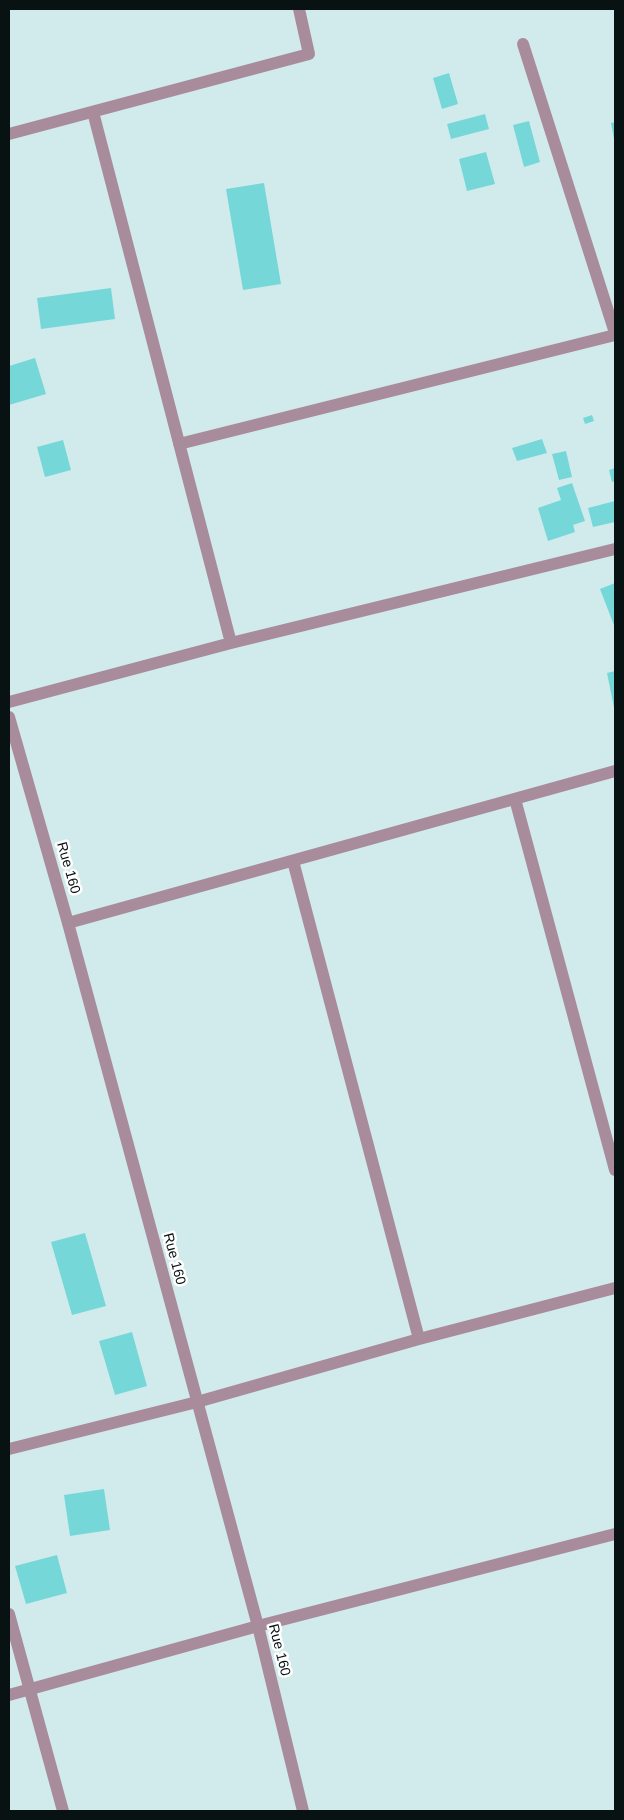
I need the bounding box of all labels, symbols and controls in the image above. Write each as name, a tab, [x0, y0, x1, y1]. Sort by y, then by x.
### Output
street label: Rue 160	[53, 840, 83, 896]
street label: Rue 160	[159, 1231, 189, 1287]
street label: Rue 160	[264, 1622, 294, 1678]

